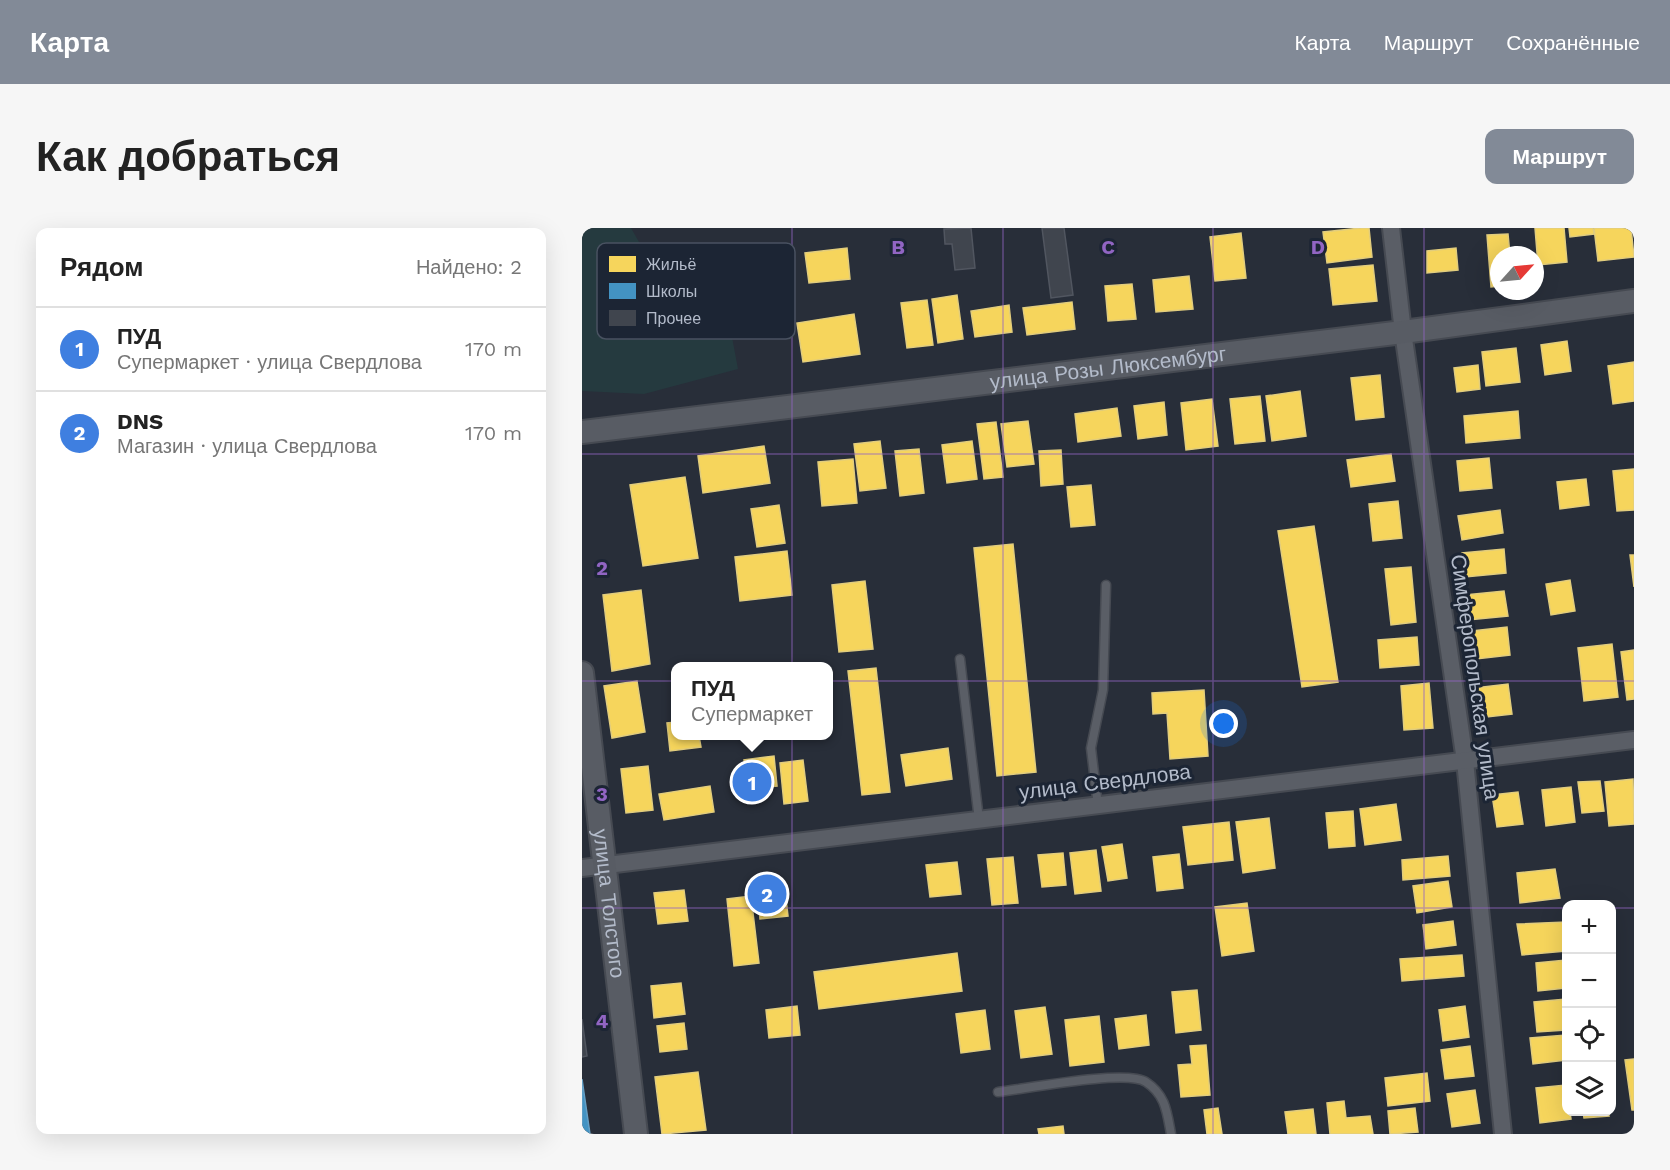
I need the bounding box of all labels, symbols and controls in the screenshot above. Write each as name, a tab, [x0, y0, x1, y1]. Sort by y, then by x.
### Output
text: Карта	[30, 26, 109, 59]
text: Карта	[1295, 30, 1351, 55]
text: Маршрут	[1384, 30, 1473, 55]
text: Сохранённые	[1506, 30, 1640, 55]
button: Маршрут	[1485, 129, 1634, 184]
text: Как добраться	[36, 132, 340, 181]
text: B	[891, 235, 905, 259]
text: C	[1101, 235, 1115, 259]
text: D	[1311, 235, 1325, 259]
legend	[597, 243, 795, 339]
north arrow	[1490, 246, 1544, 300]
text: Рядом	[60, 252, 143, 282]
text: Найдено: 2	[416, 255, 522, 279]
text: Жильё	[646, 255, 696, 274]
text: Школы	[646, 282, 697, 301]
text: Прочее	[646, 309, 701, 328]
text: ПУД	[117, 324, 161, 349]
text: 1	[75, 337, 84, 361]
text: 170 m	[465, 337, 522, 361]
street label: улица Розы Люксембург	[988, 341, 1228, 394]
text: Супермаркет · улица Свердлова	[117, 350, 422, 374]
text: DNS	[117, 409, 163, 434]
text: 2	[74, 421, 85, 445]
text: 170 m	[465, 421, 522, 445]
text: Магазин · улица Свердлова	[117, 434, 377, 458]
street label: Симферопольская улица	[1446, 553, 1505, 802]
text: 2	[596, 556, 608, 580]
popup	[671, 662, 833, 740]
text: ПУД	[691, 676, 735, 701]
text: Супермаркет	[691, 702, 813, 726]
your location	[1209, 709, 1238, 738]
street label: улица Свердлова	[1018, 759, 1193, 804]
pin: 1	[732, 760, 772, 804]
text: 3	[596, 782, 608, 806]
street label: улица Толстого	[588, 827, 631, 979]
pin: 2	[748, 872, 786, 916]
map controls	[1562, 900, 1616, 1116]
button: +	[1562, 900, 1616, 954]
button: −	[1562, 954, 1616, 1008]
button: locate	[1562, 1008, 1616, 1062]
text: 4	[596, 1009, 609, 1033]
button: layers	[1562, 1062, 1616, 1116]

